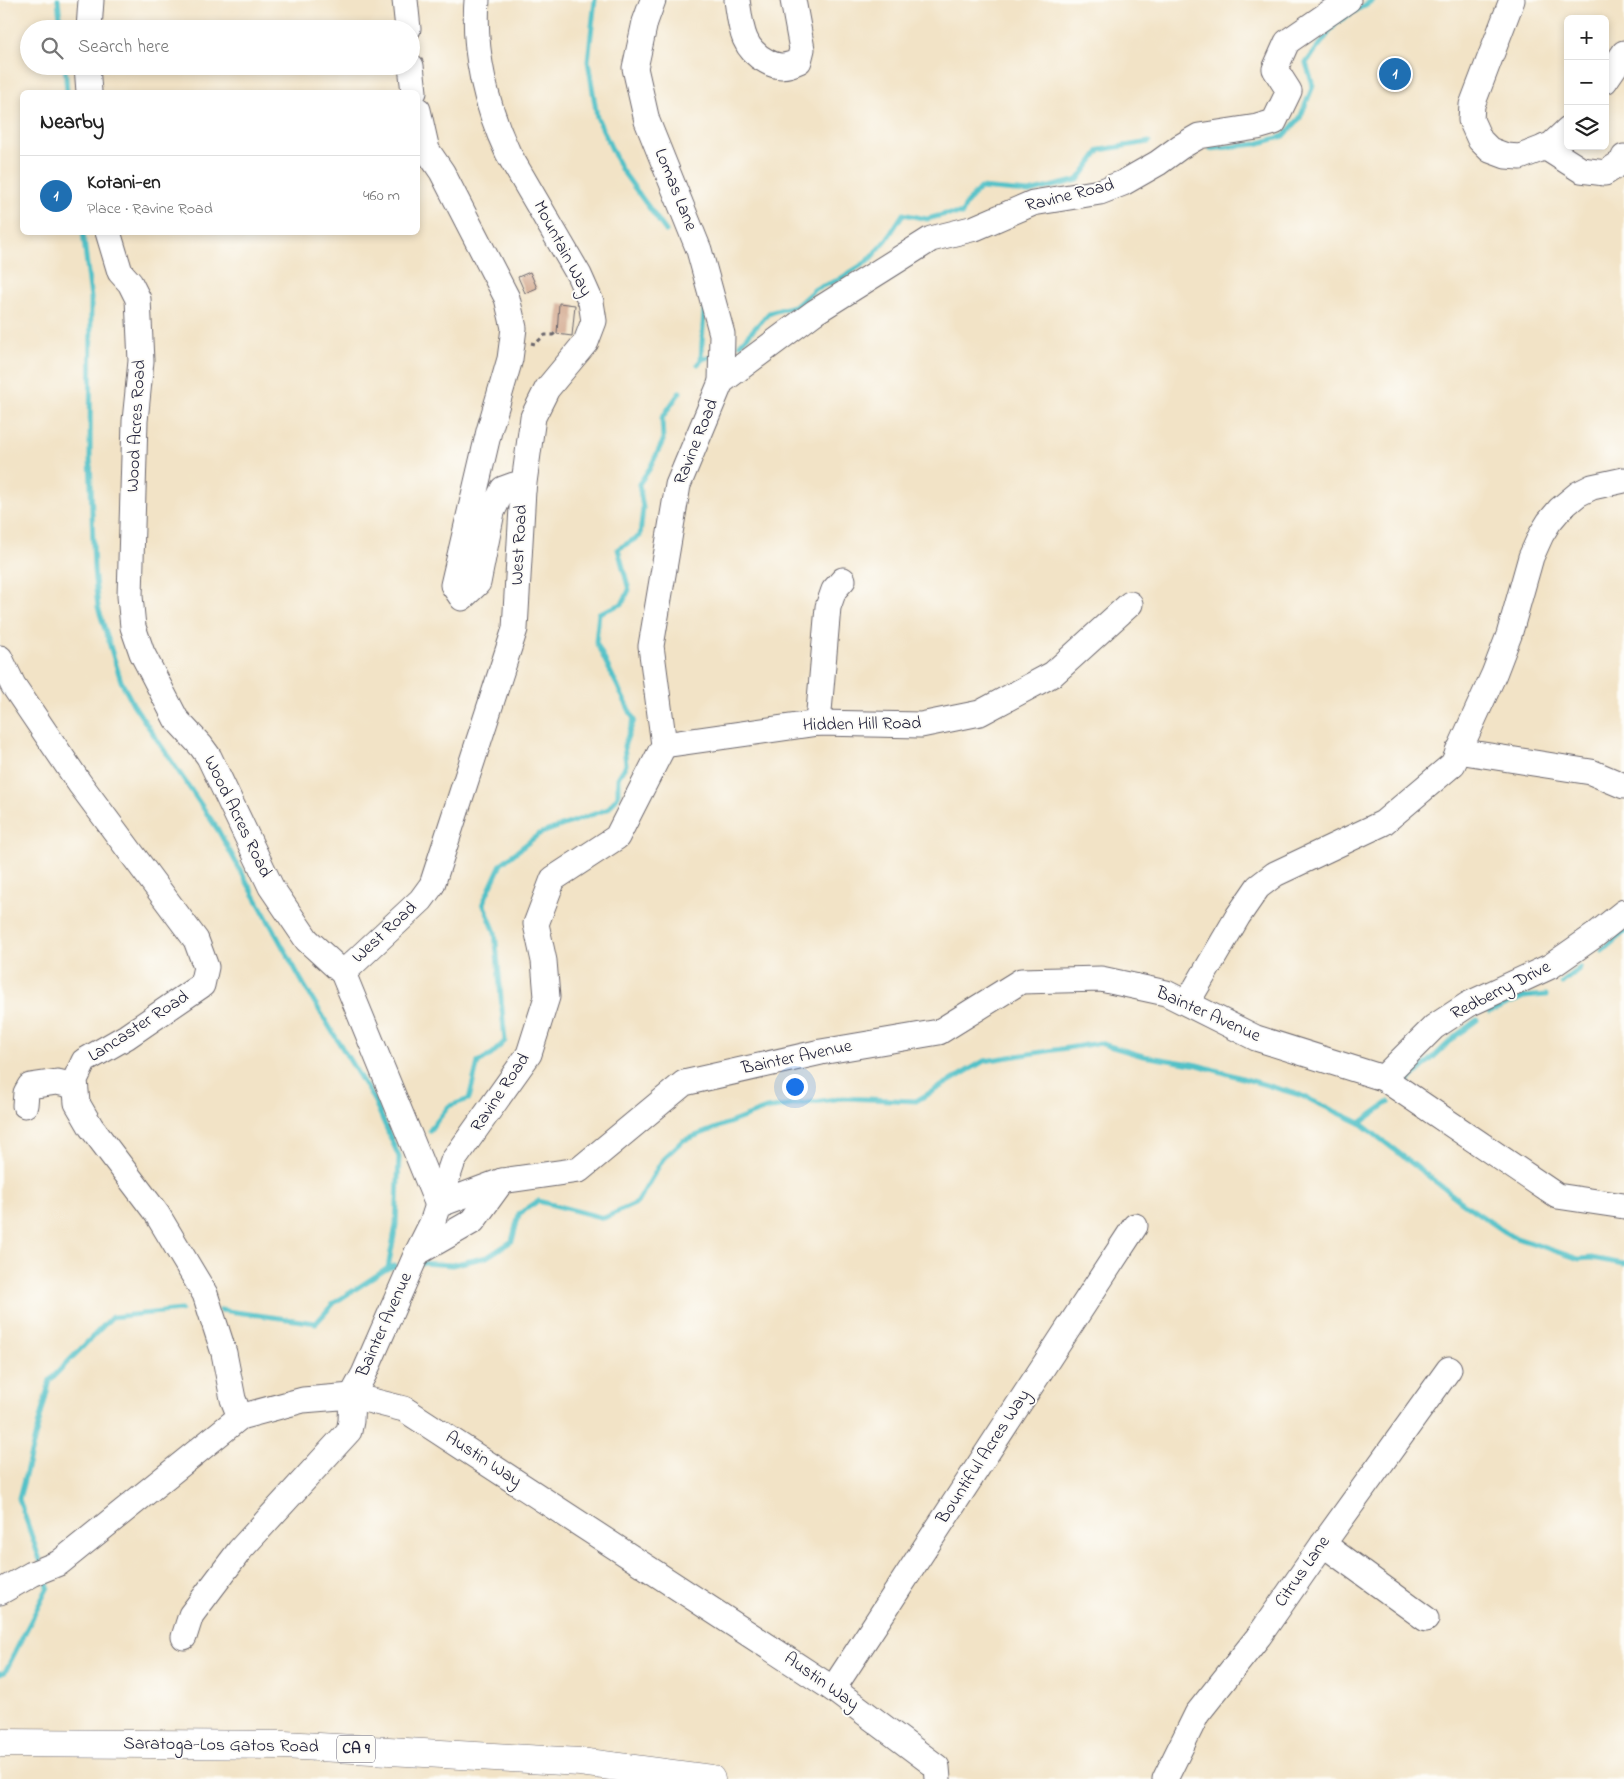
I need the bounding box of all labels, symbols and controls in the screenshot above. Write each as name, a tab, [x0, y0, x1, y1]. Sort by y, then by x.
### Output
map controls	[1564, 15, 1609, 150]
button: +	[1564, 15, 1609, 60]
search box	[20, 20, 420, 75]
icon: search	[38, 34, 66, 62]
text: Search here	[78, 34, 169, 61]
pin: 1	[1379, 55, 1411, 93]
button: −	[1564, 60, 1609, 105]
button: layers	[1564, 105, 1609, 150]
text: Nearby	[40, 108, 104, 138]
street label: Lomas Lane	[647, 145, 704, 236]
text: Kotani-en	[87, 170, 161, 197]
street label: Ravine Road	[1023, 172, 1117, 220]
text: 1	[53, 184, 59, 208]
text: 460 m	[363, 184, 400, 208]
street label: Mountain Way	[526, 196, 598, 302]
text: Place · Ravine Road	[87, 197, 213, 221]
street label: Wood Acres Road	[121, 359, 153, 493]
street label: Ravine Road	[668, 395, 726, 489]
street label: West Road	[505, 504, 535, 586]
street label: Hidden Hill Road	[802, 711, 922, 739]
street label: Wood Acres Road	[196, 752, 278, 882]
street label: West Road	[347, 896, 423, 970]
street label: Redberry Drive	[1447, 954, 1556, 1027]
street label: Bainter Avenue	[1151, 980, 1265, 1050]
street label: Lancaster Road	[83, 985, 195, 1069]
street label: Bainter Avenue	[739, 1033, 855, 1083]
street label: Ravine Road	[465, 1048, 537, 1138]
your location	[782, 1074, 808, 1100]
street label: Bainter Avenue	[350, 1268, 420, 1382]
street label: Bountiful Acres Way	[930, 1384, 1037, 1530]
street label: Austin Way	[440, 1425, 526, 1495]
street label: Citrus Lane	[1269, 1530, 1338, 1613]
street label: Austin Way	[778, 1646, 864, 1718]
street label: Saratoga-Los Gatos Road	[123, 1731, 319, 1762]
road number: CA 9	[337, 1736, 375, 1762]

